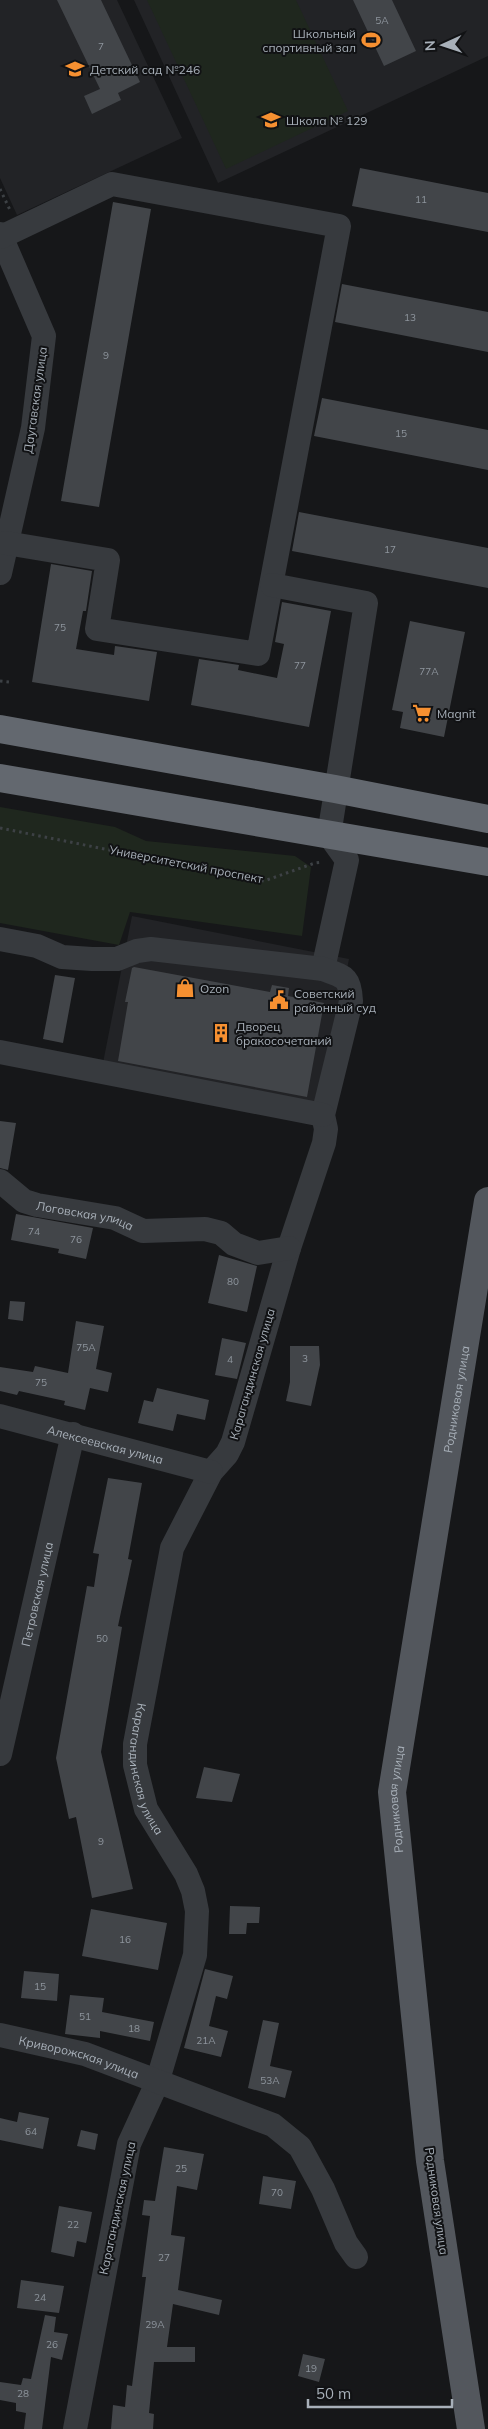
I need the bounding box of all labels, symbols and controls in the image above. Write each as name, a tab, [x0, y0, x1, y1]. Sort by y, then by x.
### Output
house number: 5А	[375, 14, 389, 27]
north arrow	[418, 20, 468, 70]
place label: Школьный спортивный зал	[262, 26, 356, 55]
sports icon: Школьный спортивный зал	[360, 29, 382, 51]
house number: 7	[98, 40, 104, 53]
text: N	[421, 40, 439, 51]
school or university icon: Детский сад №246	[64, 58, 86, 80]
place label: Детский сад №246	[90, 62, 200, 77]
school or university icon: Школа № 129	[260, 109, 282, 131]
place label: Школа № 129	[286, 113, 368, 128]
house number: 11	[415, 193, 427, 206]
house number: 13	[404, 311, 416, 324]
street label: Даугавская улица	[20, 346, 50, 454]
house number: 9	[103, 349, 109, 362]
house number: 15	[395, 427, 407, 440]
house number: 17	[384, 543, 396, 556]
house number: 75	[54, 621, 66, 634]
house number: 77	[294, 659, 306, 672]
house number: 77А	[419, 665, 439, 678]
supermarket icon: Magnit	[411, 702, 433, 724]
place label: Magnit	[437, 706, 476, 721]
street label: Университетский проспект	[107, 842, 265, 886]
shop icon: Ozon	[174, 977, 196, 999]
place label: Ozon	[200, 981, 229, 996]
place label: Советский районный суд	[294, 986, 376, 1015]
public building icon: Советский районный суд	[268, 989, 290, 1011]
place label: Дворец бракосочетаний	[236, 1019, 332, 1048]
building icon: Дворец бракосочетаний	[210, 1022, 232, 1044]
street label: Логовская улица	[35, 1197, 136, 1233]
house number: 74	[28, 1225, 40, 1238]
house number: 76	[70, 1233, 82, 1246]
house number: 80	[227, 1275, 239, 1288]
street label: Карагандинская улица	[226, 1307, 278, 1441]
house number: 75А	[76, 1341, 96, 1354]
street label: Родниковая улица	[440, 1344, 472, 1454]
house number: 3	[302, 1352, 308, 1365]
house number: 4	[227, 1353, 233, 1366]
house number: 75	[35, 1376, 47, 1389]
street label: Алексеевская улица	[46, 1421, 165, 1467]
street label: Петровская улица	[17, 1540, 56, 1648]
house number: 50	[96, 1632, 108, 1645]
street label: Карагандинская улица	[127, 1702, 167, 1837]
street label: Родниковая улица	[384, 1744, 407, 1854]
house number: 9	[98, 1835, 104, 1848]
house number: 16	[119, 1933, 131, 1946]
house number: 15	[34, 1980, 46, 1993]
house number: 51	[79, 2010, 91, 2023]
house number: 18	[128, 2022, 140, 2035]
street label: Криворожская улица	[18, 2032, 141, 2081]
house number: 21А	[196, 2034, 216, 2047]
house number: 53А	[260, 2074, 280, 2087]
house number: 64	[25, 2125, 37, 2138]
street label: Карагандинская улица	[96, 2140, 138, 2276]
street label: Родниковая улица	[422, 2146, 452, 2256]
house number: 25	[175, 2162, 187, 2175]
house number: 70	[271, 2186, 283, 2199]
house number: 22	[67, 2218, 79, 2231]
house number: 27	[158, 2251, 170, 2264]
house number: 24	[34, 2291, 46, 2304]
house number: 29А	[145, 2318, 165, 2331]
house number: 26	[46, 2338, 58, 2351]
house number: 19	[305, 2362, 317, 2375]
scale bar	[308, 2376, 452, 2408]
text: 50 m	[316, 2384, 351, 2403]
house number: 28	[17, 2387, 29, 2400]

